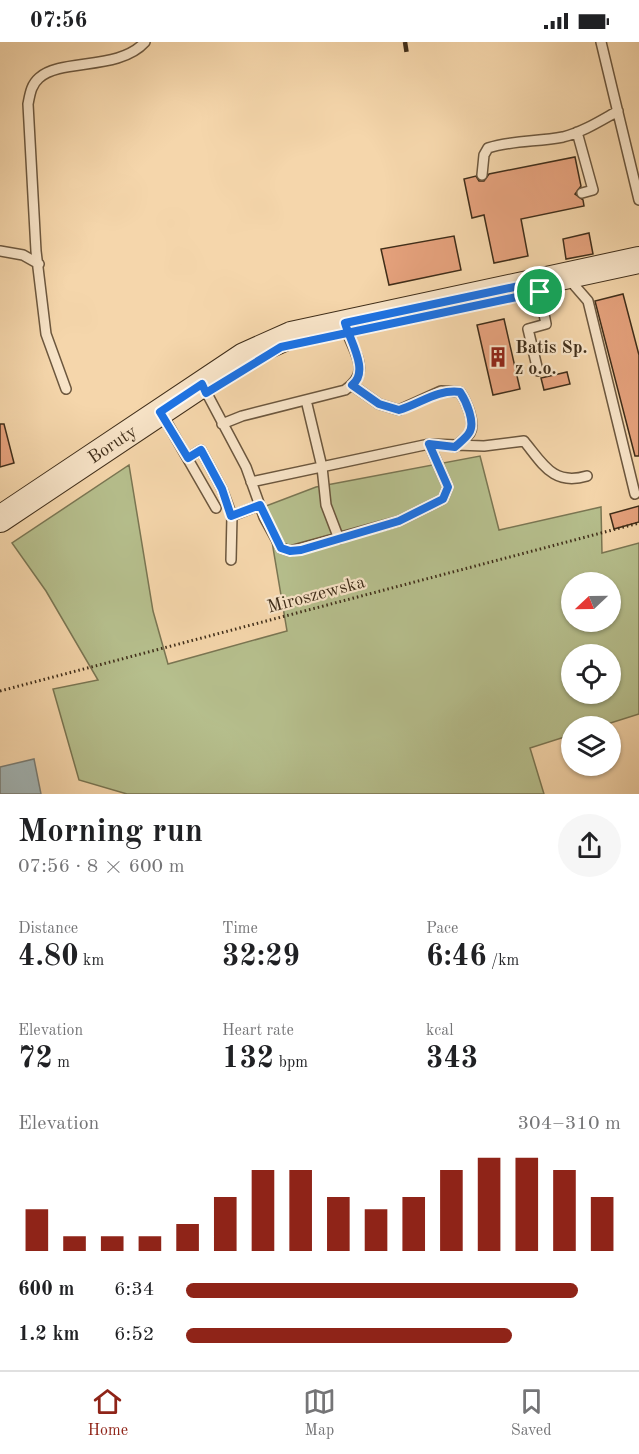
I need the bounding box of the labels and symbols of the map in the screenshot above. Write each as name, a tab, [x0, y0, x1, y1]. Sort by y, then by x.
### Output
pin	[514, 266, 565, 317]
place label: Batis Sp. z o.o.	[515, 339, 588, 378]
building icon: Batis Sp. z o.o.	[486, 345, 510, 369]
street label: Boruty	[85, 422, 140, 467]
north arrow	[561, 572, 621, 632]
street label: Miroszewska	[265, 573, 367, 617]

